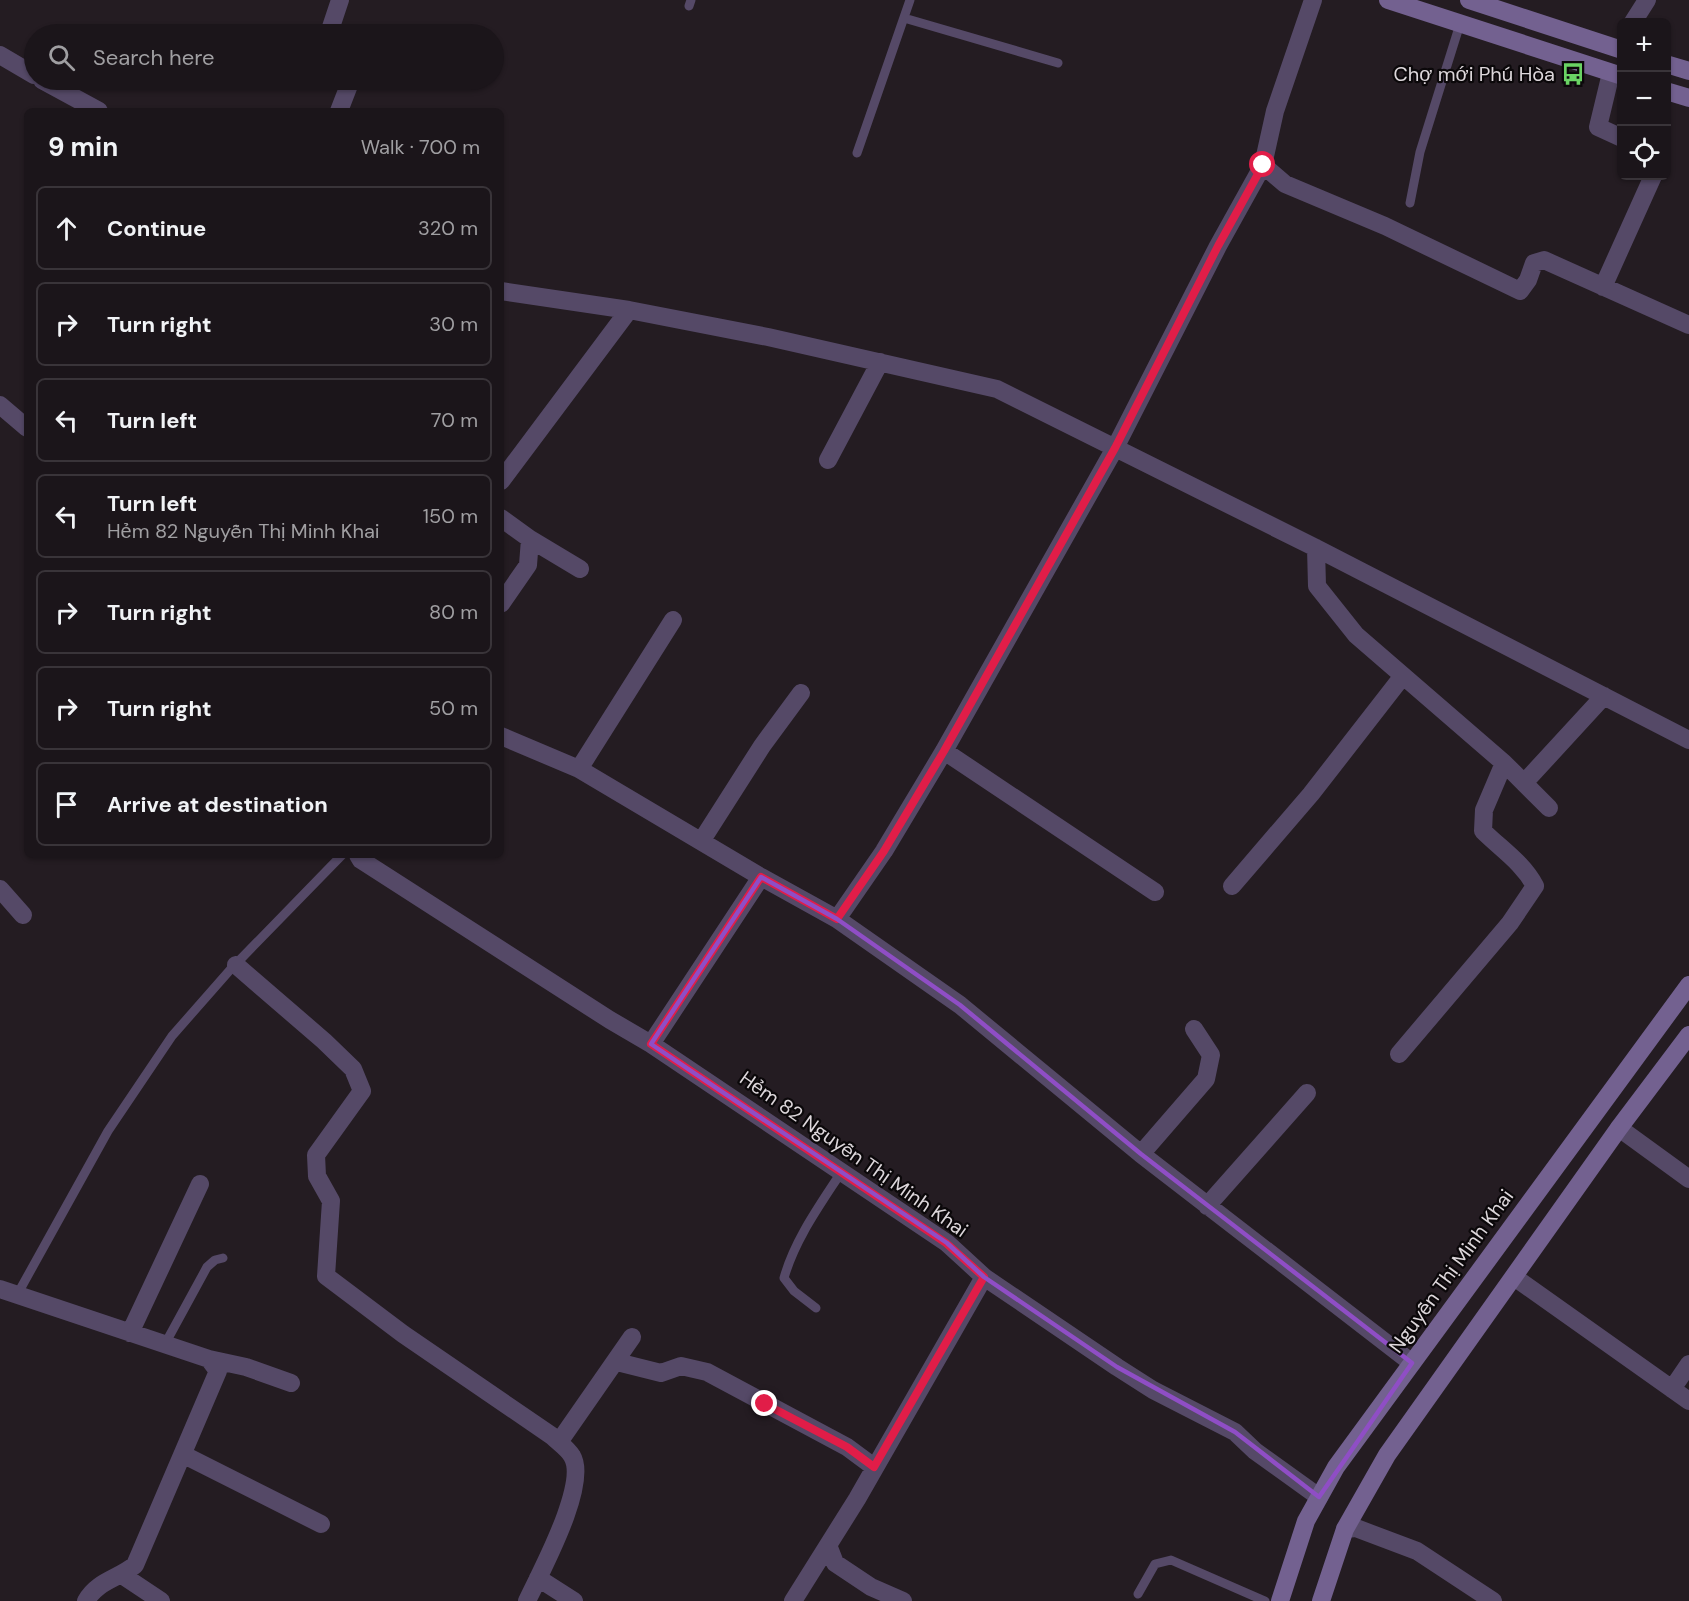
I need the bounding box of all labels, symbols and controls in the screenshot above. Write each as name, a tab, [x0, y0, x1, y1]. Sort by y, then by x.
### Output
map controls	[1617, 18, 1671, 180]
button: +	[1617, 18, 1671, 72]
search box	[24, 24, 504, 90]
icon: search	[45, 41, 78, 74]
text: Search here	[93, 43, 214, 72]
place label: Chợ mới Phú Hòa	[1393, 61, 1555, 87]
bus stop icon: Chợ mới Phú Hòa	[1560, 61, 1586, 87]
button: −	[1617, 72, 1671, 126]
button: locate	[1617, 126, 1671, 180]
text: 9 min	[48, 130, 118, 164]
text: Walk · 700 m	[361, 134, 480, 160]
route start	[1249, 151, 1275, 177]
icon: ahead	[50, 212, 83, 245]
text: Continue	[107, 214, 206, 243]
text: 320 m	[418, 215, 478, 241]
icon: right	[50, 308, 83, 341]
text: Turn right	[107, 310, 212, 339]
text: 30 m	[429, 311, 478, 337]
icon: left	[50, 404, 83, 437]
text: Turn left	[107, 406, 197, 435]
text: 70 m	[431, 407, 478, 433]
text: Turn left	[107, 489, 197, 518]
icon: left	[50, 500, 83, 533]
text: 150 m	[423, 503, 478, 529]
text: Hẻm 82 Nguyễn Thị Minh Khai	[107, 518, 380, 544]
icon: right	[50, 596, 83, 629]
text: Turn right	[107, 598, 212, 627]
text: 80 m	[429, 599, 478, 625]
icon: right	[50, 692, 83, 725]
text: Turn right	[107, 694, 212, 723]
text: 50 m	[429, 695, 478, 721]
icon: arrive	[50, 788, 83, 821]
text: Arrive at destination	[107, 790, 328, 819]
street label: Hẻm 82 Nguyễn Thị Minh Khai	[735, 1065, 973, 1243]
street label: Nguyễn Thị Minh Khai	[1383, 1184, 1519, 1358]
route end	[751, 1390, 777, 1416]

